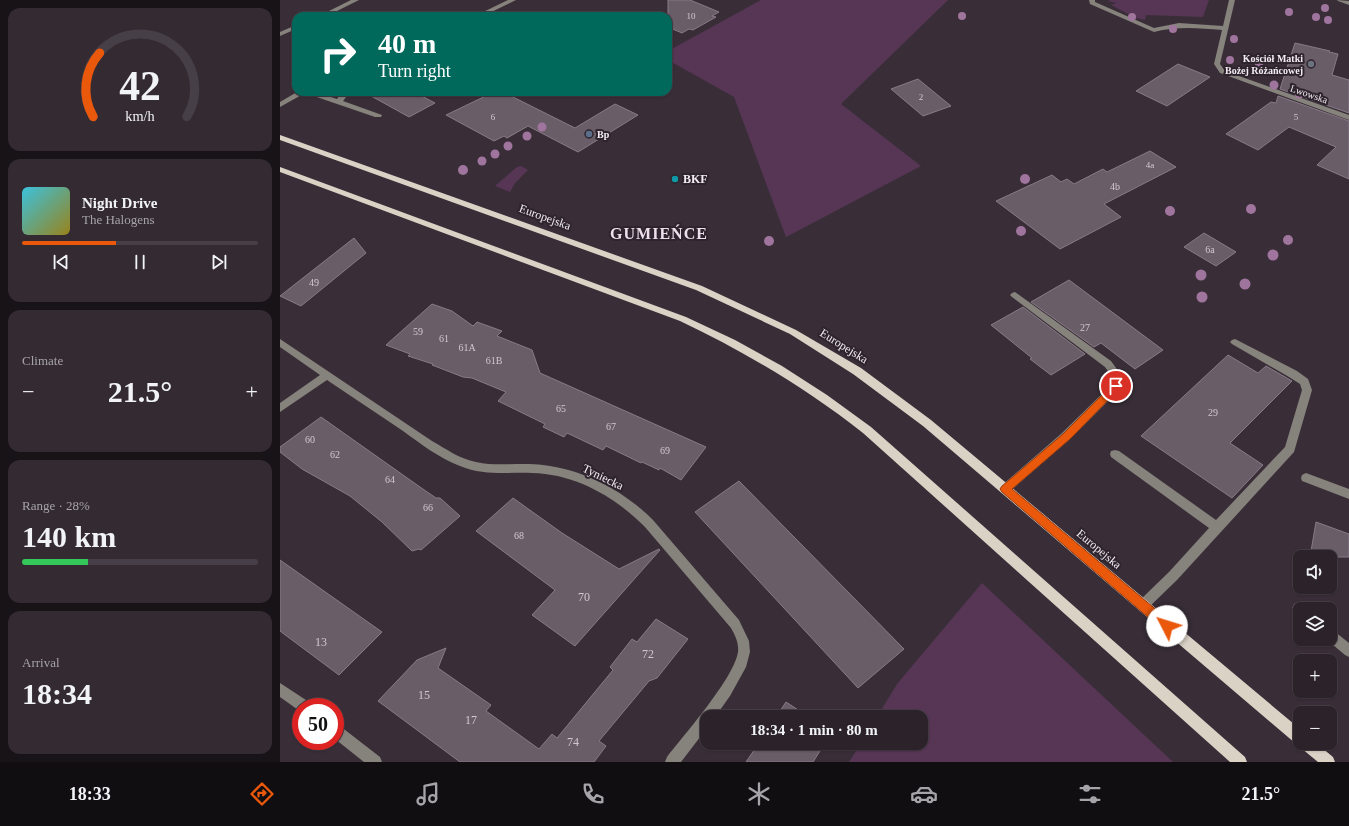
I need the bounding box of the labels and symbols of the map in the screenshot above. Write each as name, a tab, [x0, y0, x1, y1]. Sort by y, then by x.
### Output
house number: 10	[687, 11, 696, 21]
place label: Kościół Matki Bożej Różańcowej	[1225, 53, 1303, 76]
marker: Kościół Matki Bożej Różańcowej	[1306, 59, 1316, 69]
street label: Lwowska	[1289, 82, 1330, 106]
house number: 2	[919, 92, 923, 102]
house number: 6	[491, 112, 496, 122]
house number: 5	[1294, 112, 1299, 122]
marker: Bp	[584, 129, 594, 139]
place label: Bp	[597, 129, 610, 140]
house number: 4a	[1146, 160, 1154, 170]
place label: BKF	[683, 172, 708, 186]
marker: BKF	[670, 174, 680, 184]
house number: 4b	[1110, 181, 1120, 192]
street label: Europejska	[517, 201, 573, 233]
district label: GUMIEŃCE	[610, 224, 708, 242]
house number: 6a	[1205, 244, 1215, 255]
house number: 49	[309, 277, 319, 288]
house number: 27	[1080, 322, 1090, 333]
house number: 59	[413, 326, 423, 337]
street label: Europejska	[817, 326, 871, 367]
house number: 61	[439, 333, 449, 344]
house number: 61A	[458, 342, 476, 353]
house number: 61B	[486, 355, 503, 366]
pin	[1099, 369, 1133, 403]
house number: 65	[556, 403, 566, 414]
house number: 29	[1208, 407, 1218, 418]
house number: 67	[606, 421, 616, 432]
house number: 60	[305, 434, 315, 445]
house number: 69	[660, 445, 670, 456]
house number: 62	[330, 449, 340, 460]
street label: Tyniecka	[580, 461, 626, 493]
house number: 64	[385, 474, 395, 485]
house number: 66	[423, 502, 433, 513]
street label: Europejska	[1074, 526, 1125, 572]
house number: 68	[514, 530, 524, 541]
house number: 70	[578, 590, 590, 604]
position arrow	[1146, 605, 1188, 647]
house number: 13	[315, 635, 327, 649]
house number: 72	[642, 647, 654, 661]
house number: 15	[418, 688, 430, 702]
speed limit sign: 50	[292, 698, 344, 750]
house number: 17	[465, 713, 477, 727]
house number: 74	[567, 735, 579, 749]

